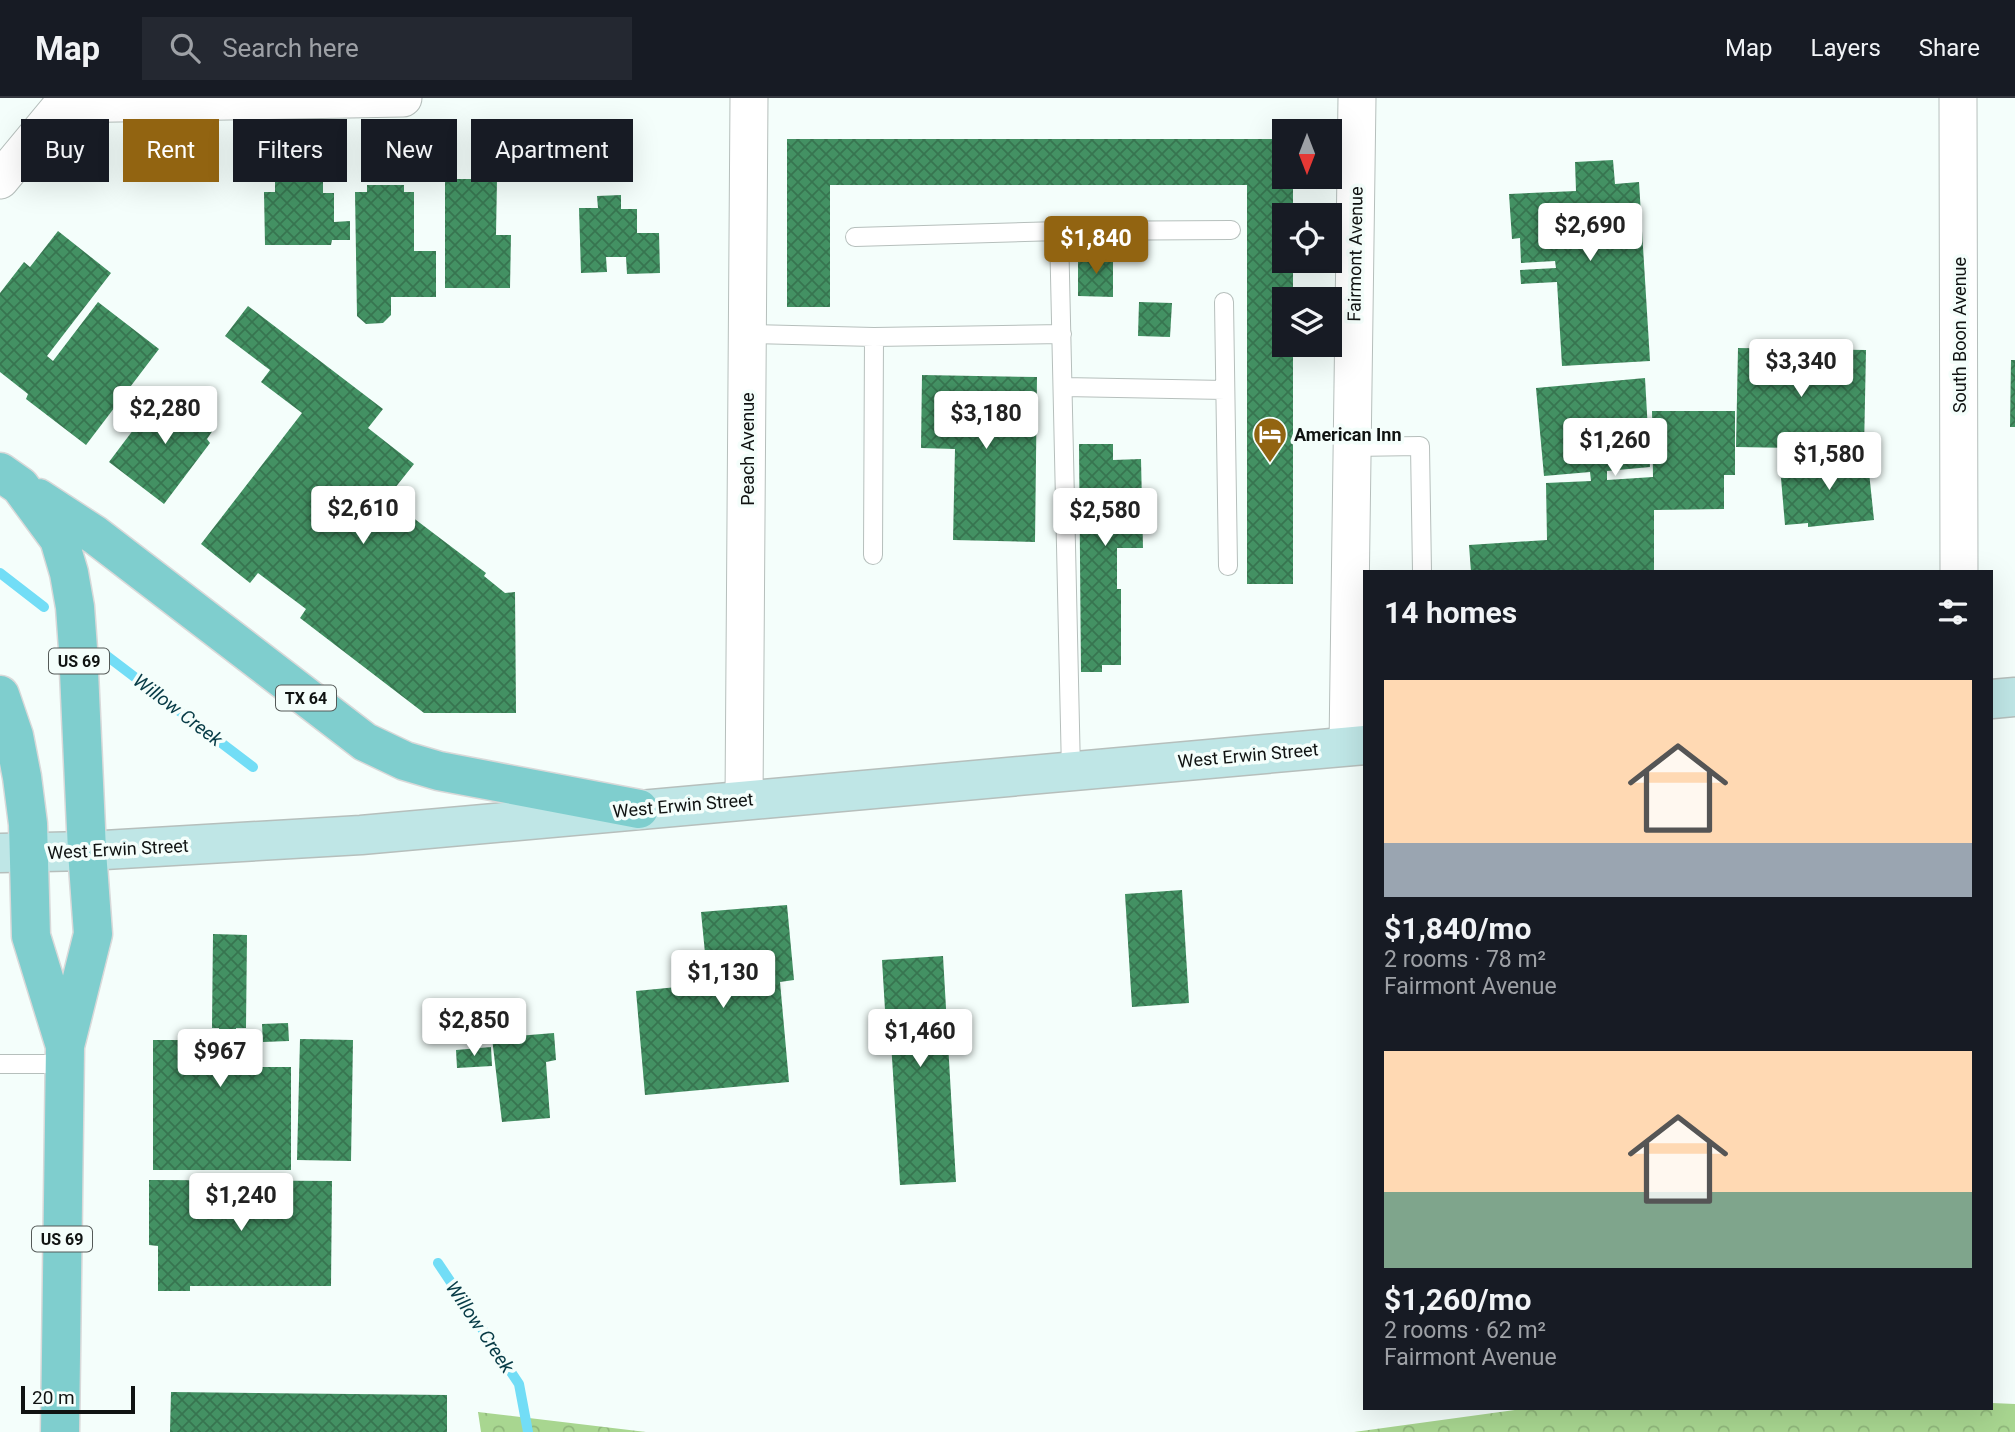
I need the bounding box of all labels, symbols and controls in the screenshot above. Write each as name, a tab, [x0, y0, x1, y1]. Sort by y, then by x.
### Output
search box	[142, 17, 632, 80]
text: Map	[35, 29, 100, 68]
icon: search	[166, 29, 204, 67]
text: Search here	[222, 33, 359, 63]
text: Map	[1725, 34, 1773, 62]
text: Layers	[1811, 34, 1881, 62]
text: Share	[1919, 34, 1980, 62]
chip: Buy	[21, 119, 109, 182]
chip: Rent	[123, 119, 219, 182]
chip: Filters	[233, 119, 347, 182]
chip: New	[361, 119, 457, 182]
chip: Apartment	[471, 119, 633, 182]
north arrow	[1272, 119, 1342, 189]
map controls	[1272, 119, 1342, 357]
street label: Fairmont Avenue	[1343, 186, 1367, 322]
button: locate	[1272, 203, 1342, 273]
pin: $2,690	[1533, 204, 1647, 263]
text: $2,690	[1554, 212, 1626, 239]
pin: $1,840	[1039, 216, 1153, 276]
text: $1,840	[1060, 225, 1132, 252]
street label: South Boon Avenue	[1949, 257, 1970, 413]
button: layers	[1272, 287, 1342, 357]
pin: $3,340	[1744, 340, 1858, 399]
text: $3,340	[1765, 348, 1837, 375]
pin: $2,280	[108, 386, 222, 446]
street label: Peach Avenue	[737, 392, 758, 506]
pin: $3,180	[929, 392, 1043, 451]
text: $2,280	[129, 395, 201, 422]
text: $3,180	[950, 400, 1022, 427]
hotel icon: American Inn	[1251, 415, 1289, 464]
pin: $1,260	[1558, 418, 1672, 478]
place label: American Inn	[1294, 424, 1402, 445]
text: $1,260	[1579, 427, 1651, 454]
pin: $1,580	[1772, 432, 1886, 492]
text: $1,580	[1793, 441, 1865, 468]
pin: $2,610	[306, 486, 420, 546]
pin: $2,580	[1048, 489, 1162, 548]
text: $2,610	[327, 495, 399, 522]
text: $2,580	[1069, 497, 1141, 524]
icon: filters	[1934, 593, 1972, 631]
text: 14 homes	[1384, 595, 1517, 630]
road number: US 69	[49, 648, 109, 674]
water label: Willow Creek	[129, 669, 228, 751]
road number: TX 64	[276, 685, 336, 710]
icon: home	[1615, 725, 1741, 851]
street label: West Erwin Street	[1177, 738, 1319, 772]
street label: West Erwin Street	[612, 788, 754, 822]
street label: West Erwin Street	[47, 835, 189, 863]
text: $1,840/mo	[1384, 911, 1532, 946]
text: 2 rooms · 78 m²	[1384, 946, 1546, 973]
pin: $1,130	[666, 950, 780, 1010]
text: $1,130	[687, 959, 759, 986]
text: Fairmont Avenue	[1384, 973, 1557, 1000]
pin: $2,850	[417, 998, 531, 1058]
text: $2,850	[438, 1007, 510, 1034]
pin: $1,460	[863, 1010, 977, 1069]
text: $1,460	[884, 1018, 956, 1045]
pin: $967	[179, 1030, 261, 1089]
text: $967	[194, 1038, 246, 1065]
icon: home	[1615, 1096, 1741, 1222]
pin: $1,240	[184, 1174, 298, 1233]
text: $1,240	[205, 1182, 277, 1209]
road number: US 69	[32, 1226, 92, 1252]
water label: Willow Creek	[441, 1277, 519, 1378]
text: $1,260/mo	[1384, 1282, 1532, 1317]
text: 2 rooms · 62 m²	[1384, 1317, 1546, 1344]
text: Fairmont Avenue	[1384, 1344, 1557, 1371]
scale bar	[21, 1383, 135, 1415]
text: 20 m	[32, 1386, 75, 1409]

